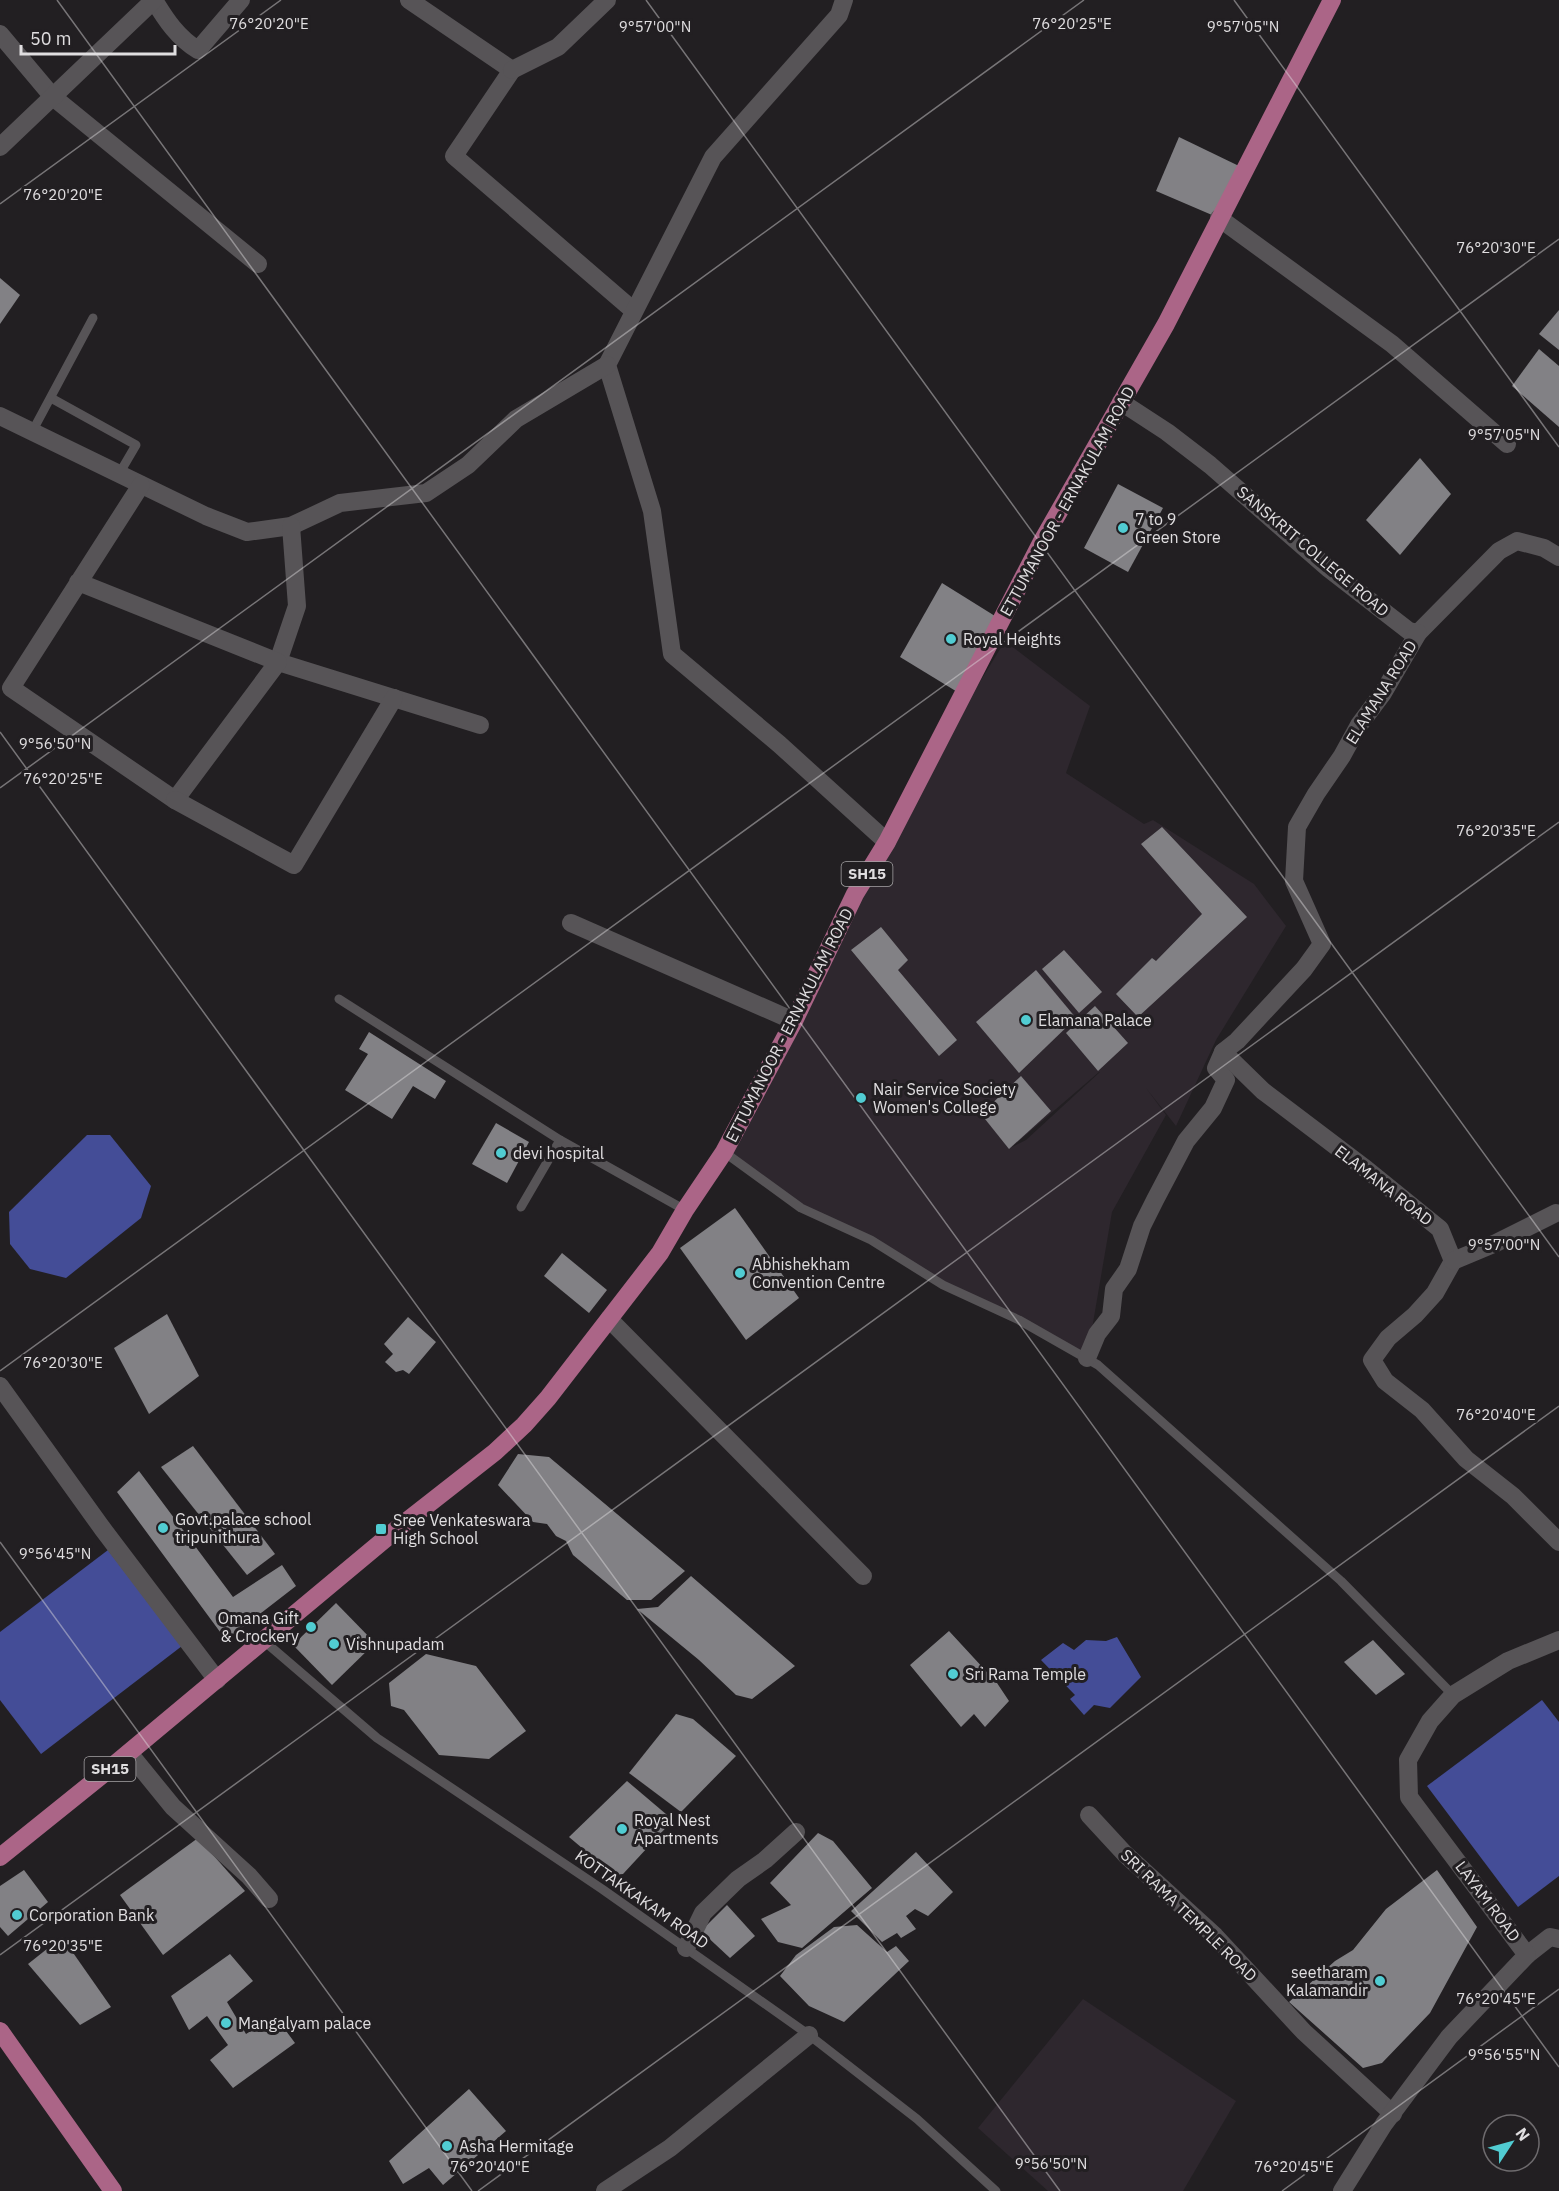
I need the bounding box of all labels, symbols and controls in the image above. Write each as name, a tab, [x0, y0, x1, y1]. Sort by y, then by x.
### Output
text: 76°20'20"E	[229, 14, 309, 33]
text: 76°20'25"E	[1032, 14, 1112, 33]
text: 9°57'00"N	[619, 17, 691, 36]
text: 9°57'05"N	[1207, 17, 1279, 36]
scale bar	[21, 18, 176, 56]
text: 50 m	[30, 27, 72, 50]
text: 76°20'20"E	[23, 185, 103, 204]
text: 76°20'30"E	[1456, 238, 1536, 257]
street label: ETTUMANOOR - ERNAKULAM ROAD	[995, 383, 1139, 619]
text: 9°57'05"N	[1468, 425, 1540, 444]
street label: SANSKRIT COLLEGE ROAD	[1233, 481, 1393, 621]
place label: 7 to 9 Green Store	[1135, 509, 1221, 547]
marker: 7 to 9 Green Store	[1116, 521, 1130, 535]
place label: Royal Heights	[963, 629, 1061, 649]
marker: Royal Heights	[944, 632, 958, 646]
street label: ELAMANA ROAD	[1341, 636, 1421, 748]
text: 9°56'50"N	[19, 734, 91, 753]
text: 76°20'25"E	[23, 769, 103, 788]
text: 76°20'35"E	[1456, 821, 1536, 840]
road number: SH15	[842, 862, 892, 886]
street label: ETTUMANOOR - ERNAKULAM ROAD	[721, 905, 857, 1145]
place label: Elamana Palace	[1038, 1010, 1152, 1030]
marker: Elamana Palace	[1019, 1013, 1033, 1027]
place label: Nair Service Society Women's College	[873, 1079, 1016, 1117]
marker: Nair Service Society Women's College	[854, 1091, 868, 1105]
street label: ELAMANA ROAD	[1331, 1141, 1437, 1229]
place label: devi hospital	[513, 1143, 604, 1163]
marker: devi hospital	[494, 1146, 508, 1160]
text: 9°57'00"N	[1468, 1235, 1540, 1254]
place label: Abhishekham Convention Centre	[752, 1254, 885, 1292]
marker: Abhishekham Convention Centre	[733, 1266, 747, 1280]
text: 76°20'30"E	[23, 1353, 103, 1372]
text: 76°20'40"E	[1456, 1405, 1536, 1424]
place label: Govt.palace school tripunithura	[175, 1509, 311, 1547]
place label: Sree Venkateswara High School	[393, 1510, 531, 1548]
marker: Govt.palace school tripunithura	[156, 1521, 170, 1535]
marker: Sree Venkateswara High School	[374, 1522, 388, 1536]
text: 9°56'45"N	[19, 1544, 91, 1563]
place label: Omana Gift & Crockery	[218, 1608, 299, 1646]
marker: Omana Gift & Crockery	[304, 1620, 318, 1634]
place label: Vishnupadam	[346, 1634, 444, 1654]
marker: Vishnupadam	[327, 1637, 341, 1651]
place label: Sri Rama Temple	[965, 1664, 1086, 1684]
marker: Sri Rama Temple	[946, 1667, 960, 1681]
road number: SH15	[84, 1757, 136, 1781]
place label: Royal Nest Apartments	[634, 1810, 719, 1848]
marker: Royal Nest Apartments	[615, 1822, 629, 1836]
street label: KOTTAKKAKAM ROAD	[571, 1845, 713, 1953]
street label: SRI RAMA TEMPLE ROAD	[1117, 1845, 1261, 1985]
street label: LAYAM ROAD	[1451, 1857, 1525, 1945]
place label: Corporation Bank	[29, 1905, 155, 1925]
marker: Corporation Bank	[10, 1908, 24, 1922]
text: 76°20'35"E	[23, 1936, 103, 1955]
place label: seetharam Kalamandir	[1286, 1962, 1368, 2000]
marker: seetharam Kalamandir	[1373, 1974, 1387, 1988]
text: 76°20'45"E	[1456, 1989, 1536, 2008]
place label: Mangalyam palace	[238, 2013, 371, 2033]
marker: Mangalyam palace	[219, 2016, 233, 2030]
text: 9°56'55"N	[1468, 2045, 1540, 2064]
north arrow	[1481, 2113, 1541, 2173]
text: N	[1512, 2124, 1535, 2145]
place label: Asha Hermitage	[459, 2136, 574, 2156]
marker: Asha Hermitage	[440, 2139, 454, 2153]
text: 9°56'50"N	[1015, 2154, 1087, 2173]
text: 76°20'40"E	[450, 2157, 530, 2176]
text: 76°20'45"E	[1254, 2157, 1334, 2176]

